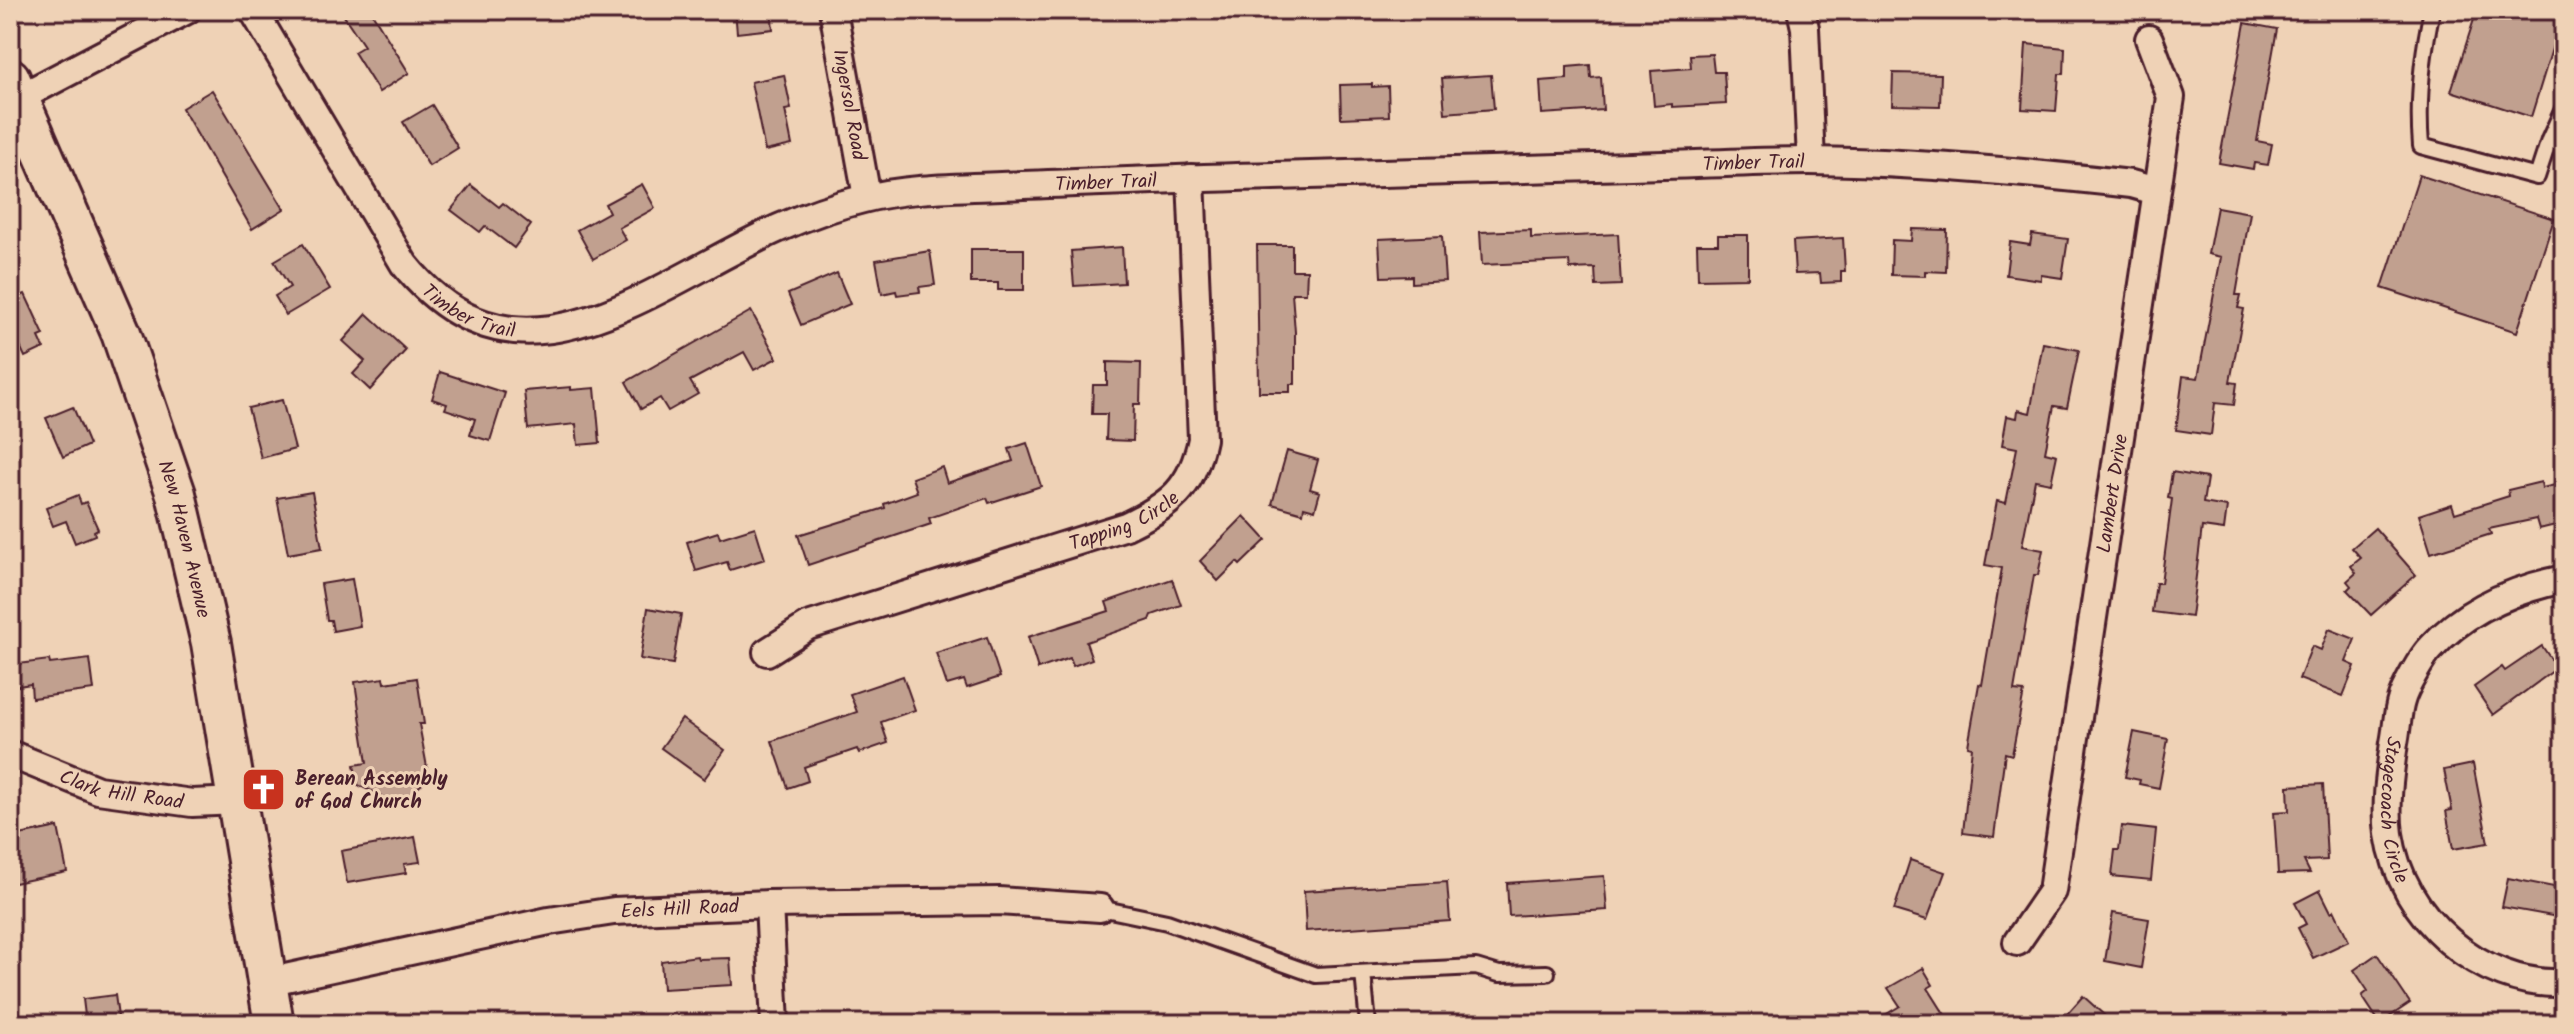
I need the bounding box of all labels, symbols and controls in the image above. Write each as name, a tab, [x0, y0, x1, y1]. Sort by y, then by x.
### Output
street label: Ingersol Road	[822, 47, 874, 164]
street label: Timber Trail	[1702, 147, 1805, 182]
street label: Timber Trail	[1055, 166, 1158, 202]
street label: Timber Trail	[413, 277, 517, 348]
street label: Lambert Drive	[2089, 432, 2138, 555]
street label: New Haven Avenue	[148, 456, 219, 621]
street label: Tapping Circle	[1065, 484, 1188, 561]
street label: Stagecoach Circle	[2369, 734, 2416, 889]
street label: Clark Hill Road	[54, 762, 186, 820]
place label: Berean Assembly of God Church	[295, 764, 448, 819]
church icon: Berean Assembly of God Church	[240, 765, 288, 813]
street label: Eels Hill Road	[620, 891, 741, 929]

